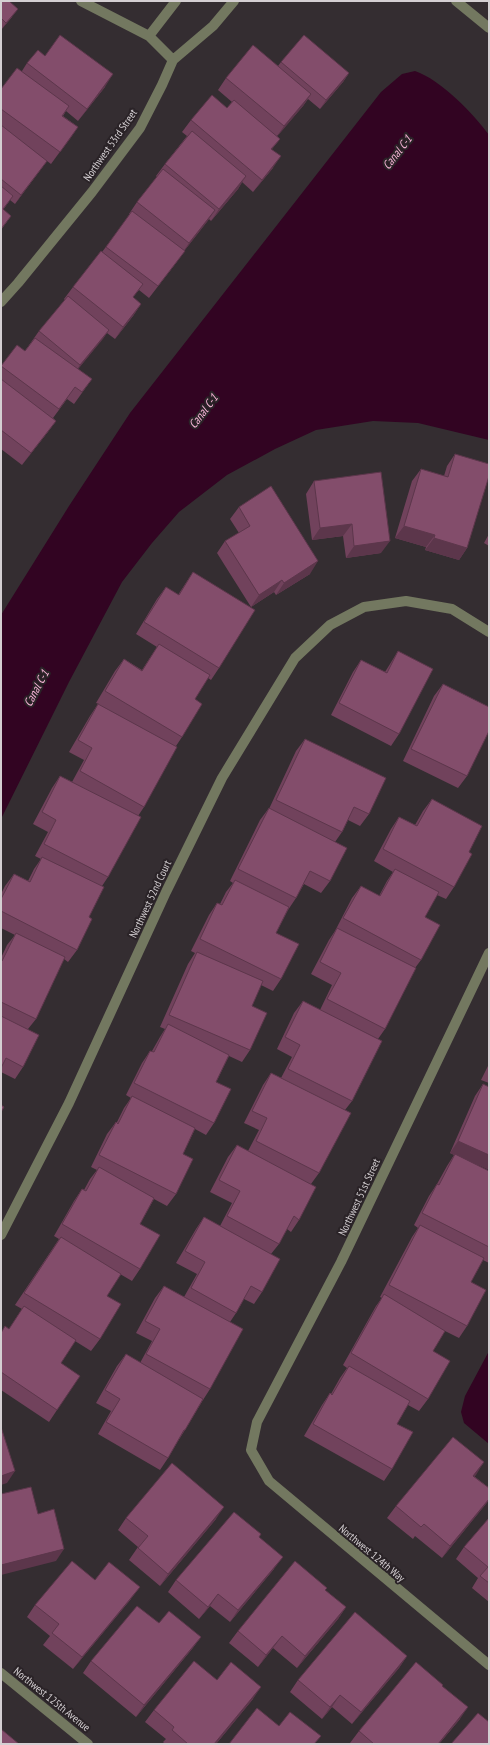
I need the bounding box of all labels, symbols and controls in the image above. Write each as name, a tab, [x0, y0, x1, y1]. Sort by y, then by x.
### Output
street label: Northwest 53rd Street	[80, 106, 140, 184]
water label: Canal C-1	[379, 131, 415, 172]
water label: Canal C-1	[185, 390, 221, 431]
water label: Canal C-1	[20, 667, 52, 709]
street label: Northwest 52nd Court	[126, 858, 174, 940]
street label: Northwest 51st Street	[335, 1156, 383, 1238]
street label: Northwest 124th Way	[336, 1521, 409, 1585]
street label: Northwest 125th Avenue	[11, 1664, 93, 1734]

